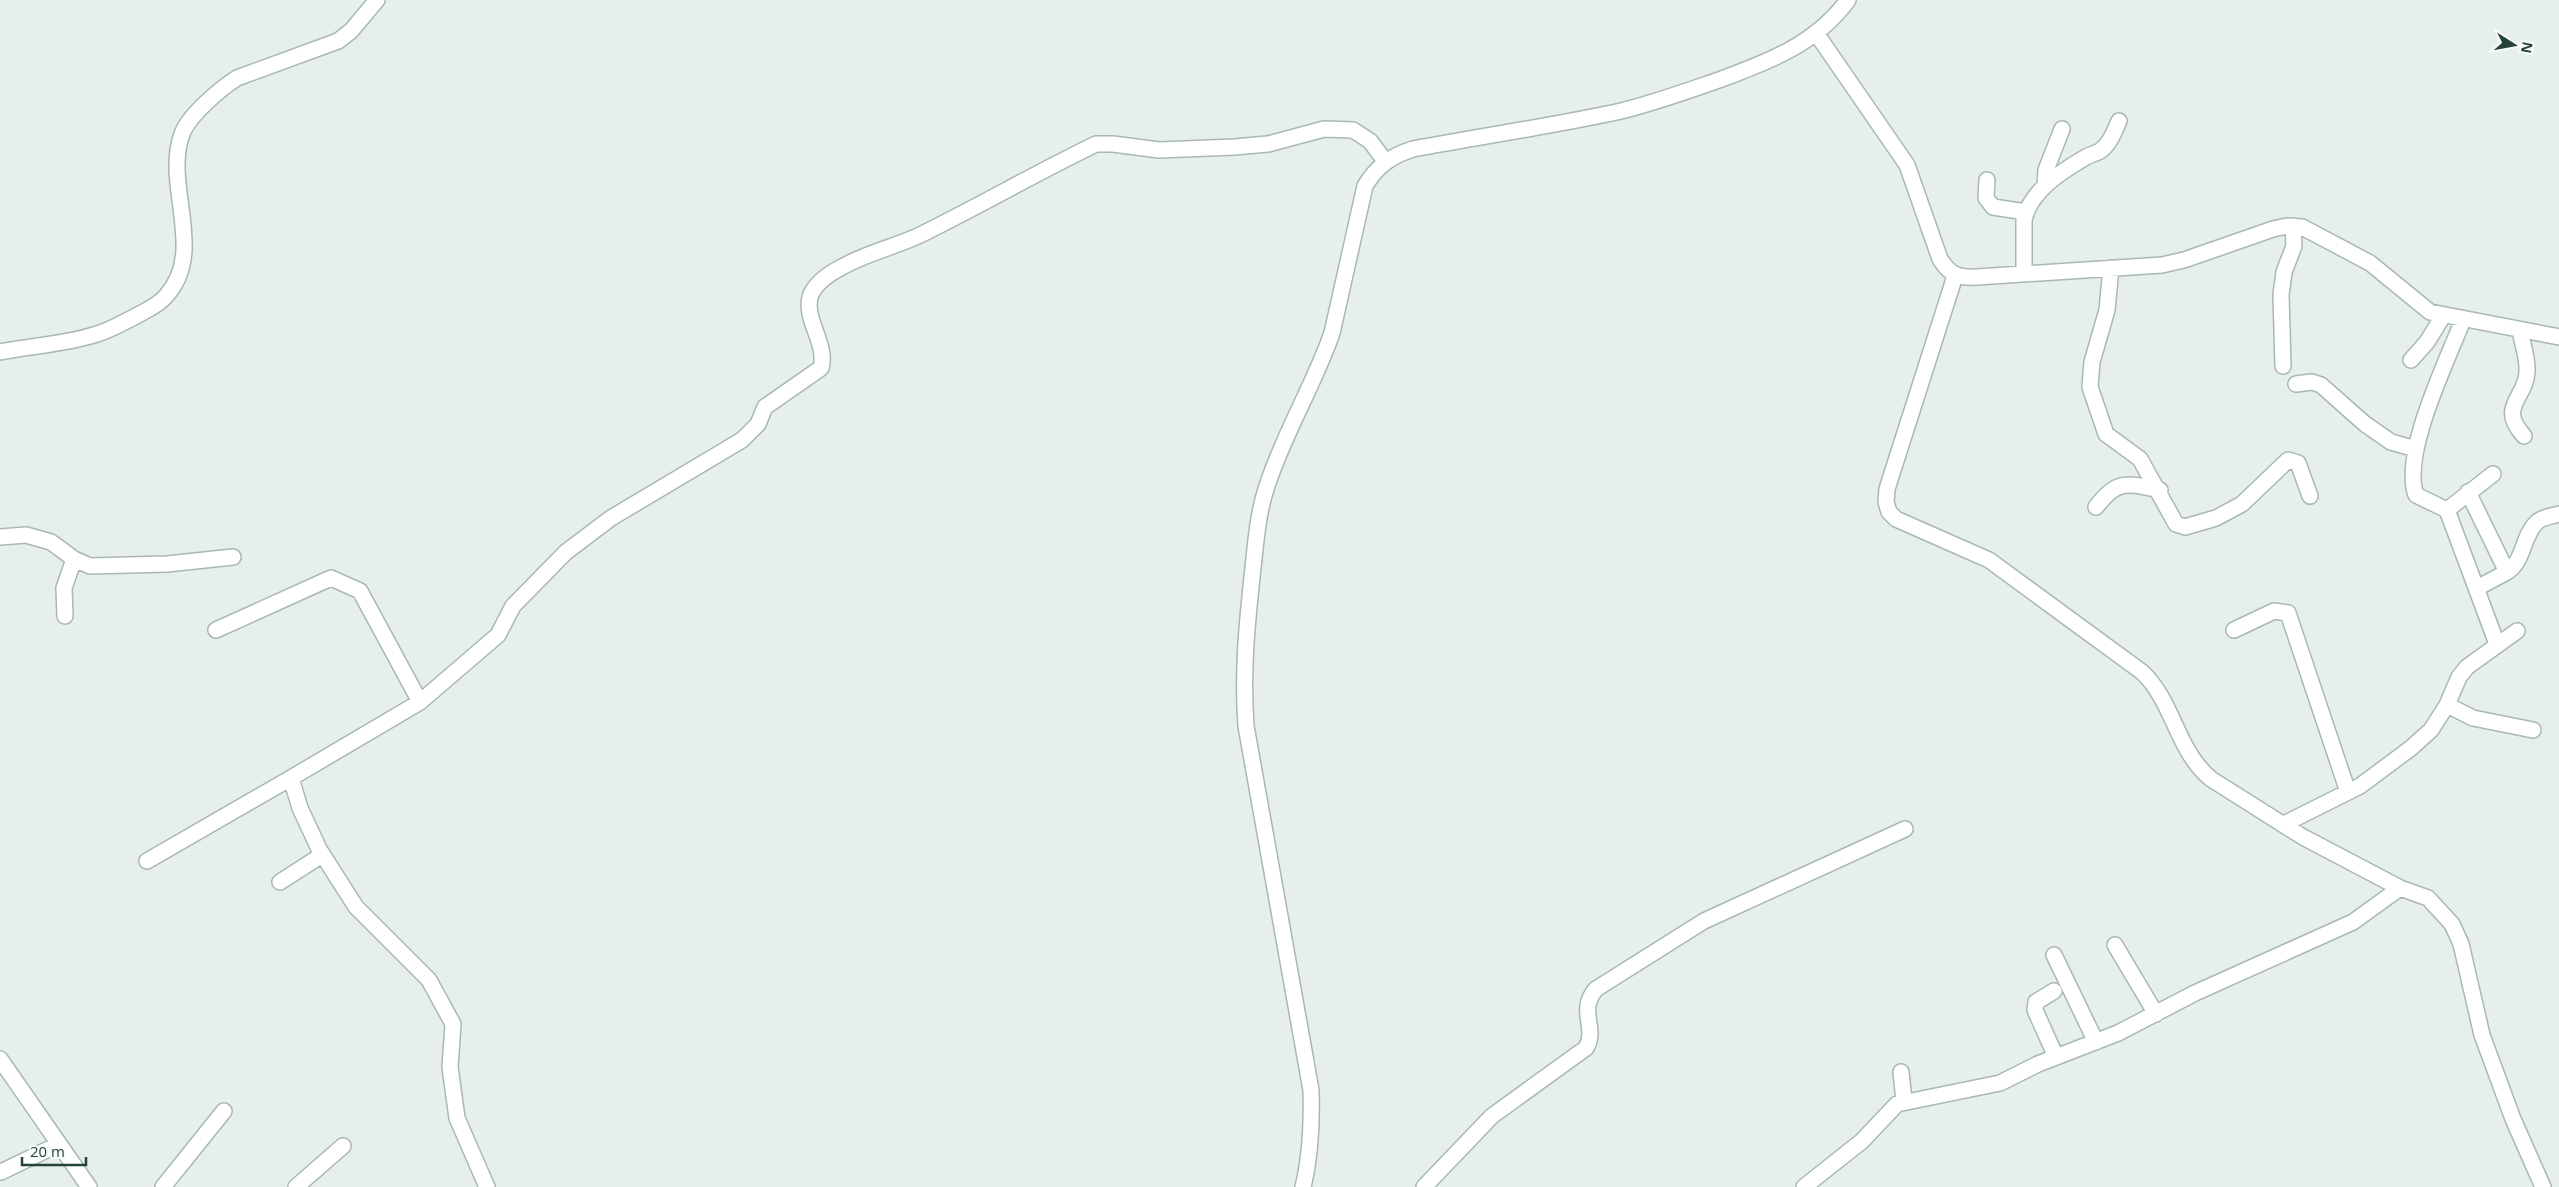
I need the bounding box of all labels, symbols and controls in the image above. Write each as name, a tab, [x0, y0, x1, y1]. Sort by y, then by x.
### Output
north arrow	[2489, 20, 2539, 70]
text: N	[2517, 40, 2538, 55]
scale bar	[22, 1134, 86, 1166]
text: 20 m	[30, 1141, 65, 1161]

